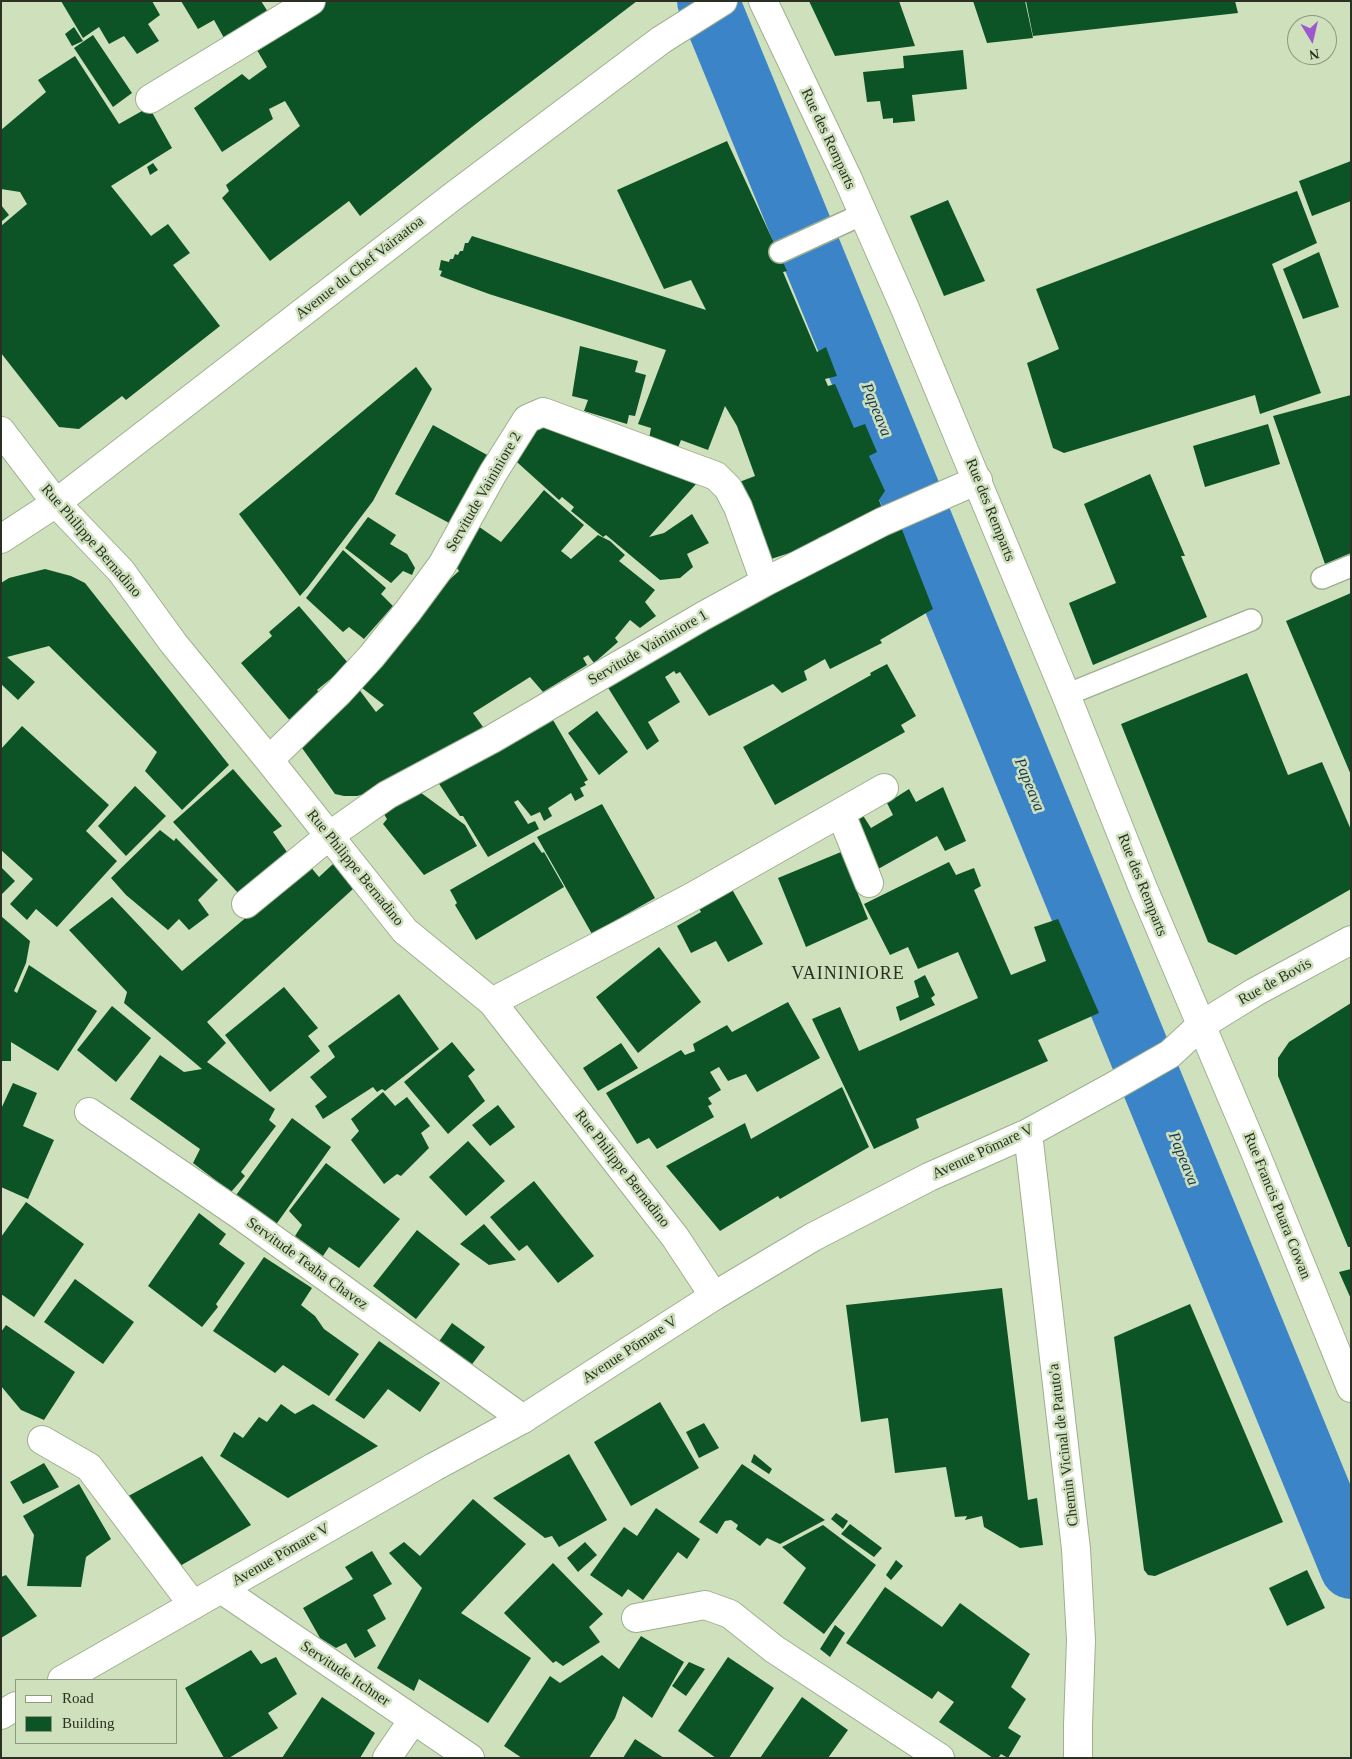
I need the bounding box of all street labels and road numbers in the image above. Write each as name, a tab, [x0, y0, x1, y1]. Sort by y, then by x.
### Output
street label: Rue des Remparts	[797, 86, 859, 192]
street label: Avenue du Chef Vairaatoa	[292, 212, 428, 324]
street label: Servitude Vaininiore 2	[442, 429, 526, 555]
street label: Rue des Remparts	[961, 456, 1019, 564]
street label: Rue Philippe Bernadino	[37, 481, 145, 601]
street label: Servitude Vaininiore 1	[585, 606, 711, 690]
street label: Rue Philippe Bernadino	[303, 806, 407, 930]
street label: Rue des Remparts	[1113, 831, 1171, 939]
street label: Rue de Bovis	[1235, 955, 1315, 1009]
street label: Rue Philippe Bernadino	[571, 1107, 673, 1231]
street label: Avenue Pōmare V	[929, 1121, 1037, 1183]
street label: Rue Francis Puara Cowan	[1239, 1130, 1315, 1282]
street label: Servitude Teaha Chavez	[243, 1214, 371, 1314]
street label: Avenue Pōmare V	[579, 1313, 681, 1387]
street label: Chemin Vicinal de Patuto'a	[1045, 1363, 1083, 1527]
street label: Avenue Pōmare V	[229, 1520, 333, 1590]
street label: Servitude Itchner	[297, 1638, 393, 1710]

